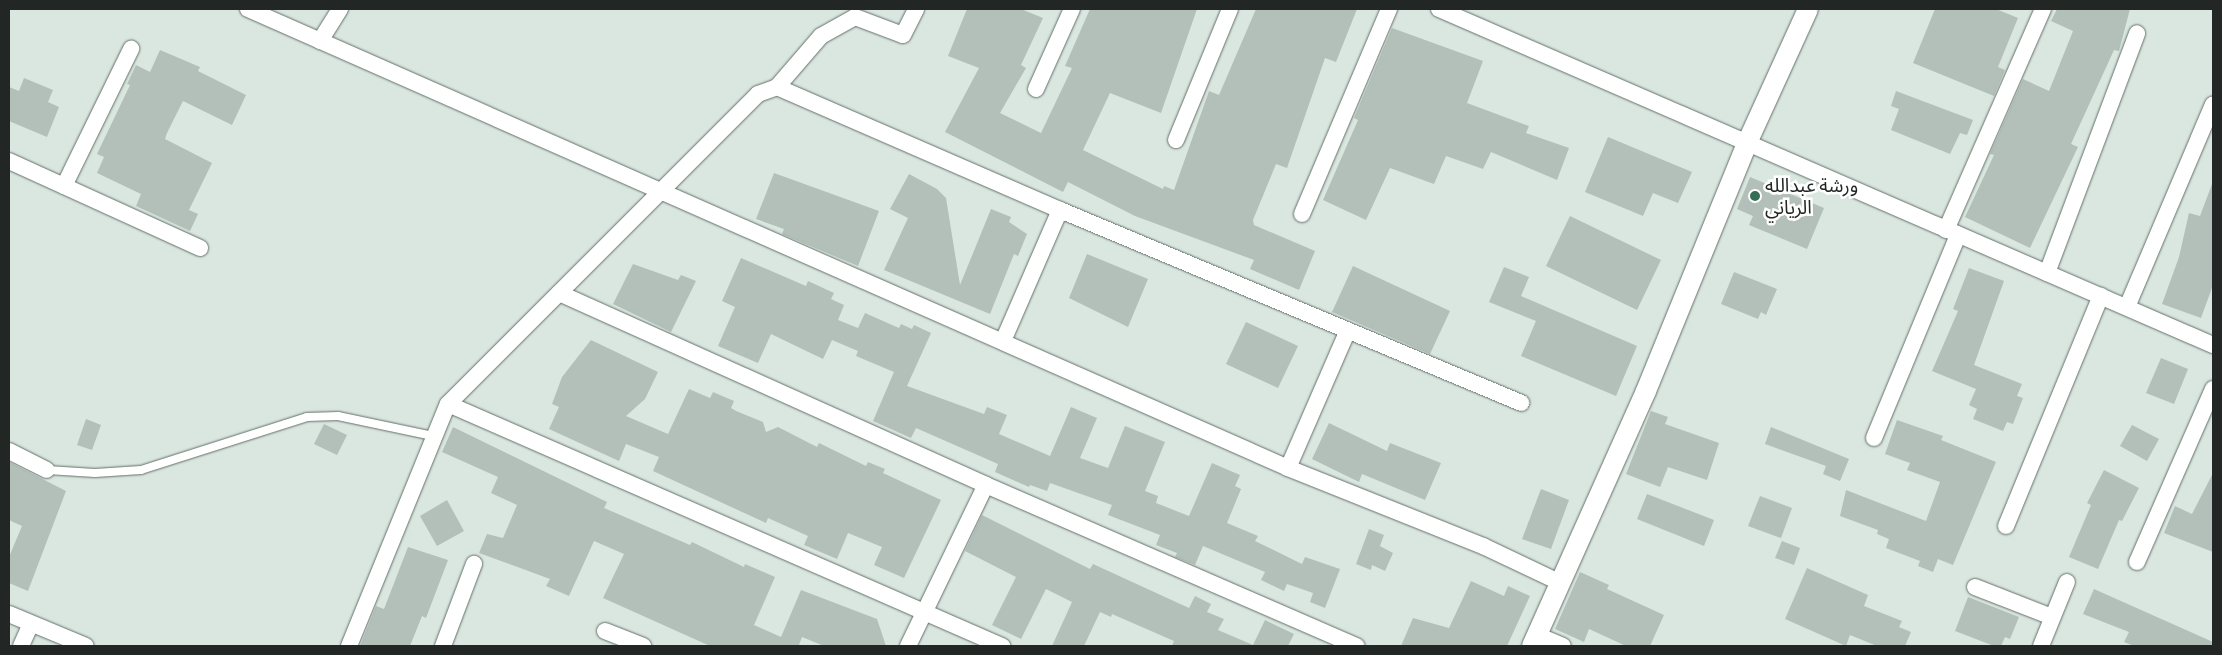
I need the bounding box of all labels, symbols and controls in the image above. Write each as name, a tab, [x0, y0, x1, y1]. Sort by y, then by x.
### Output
place label: ورشة عبدالله الرياني	[1765, 174, 1858, 218]
marker: ورشة عبدالله الرياني	[1749, 190, 1761, 202]

